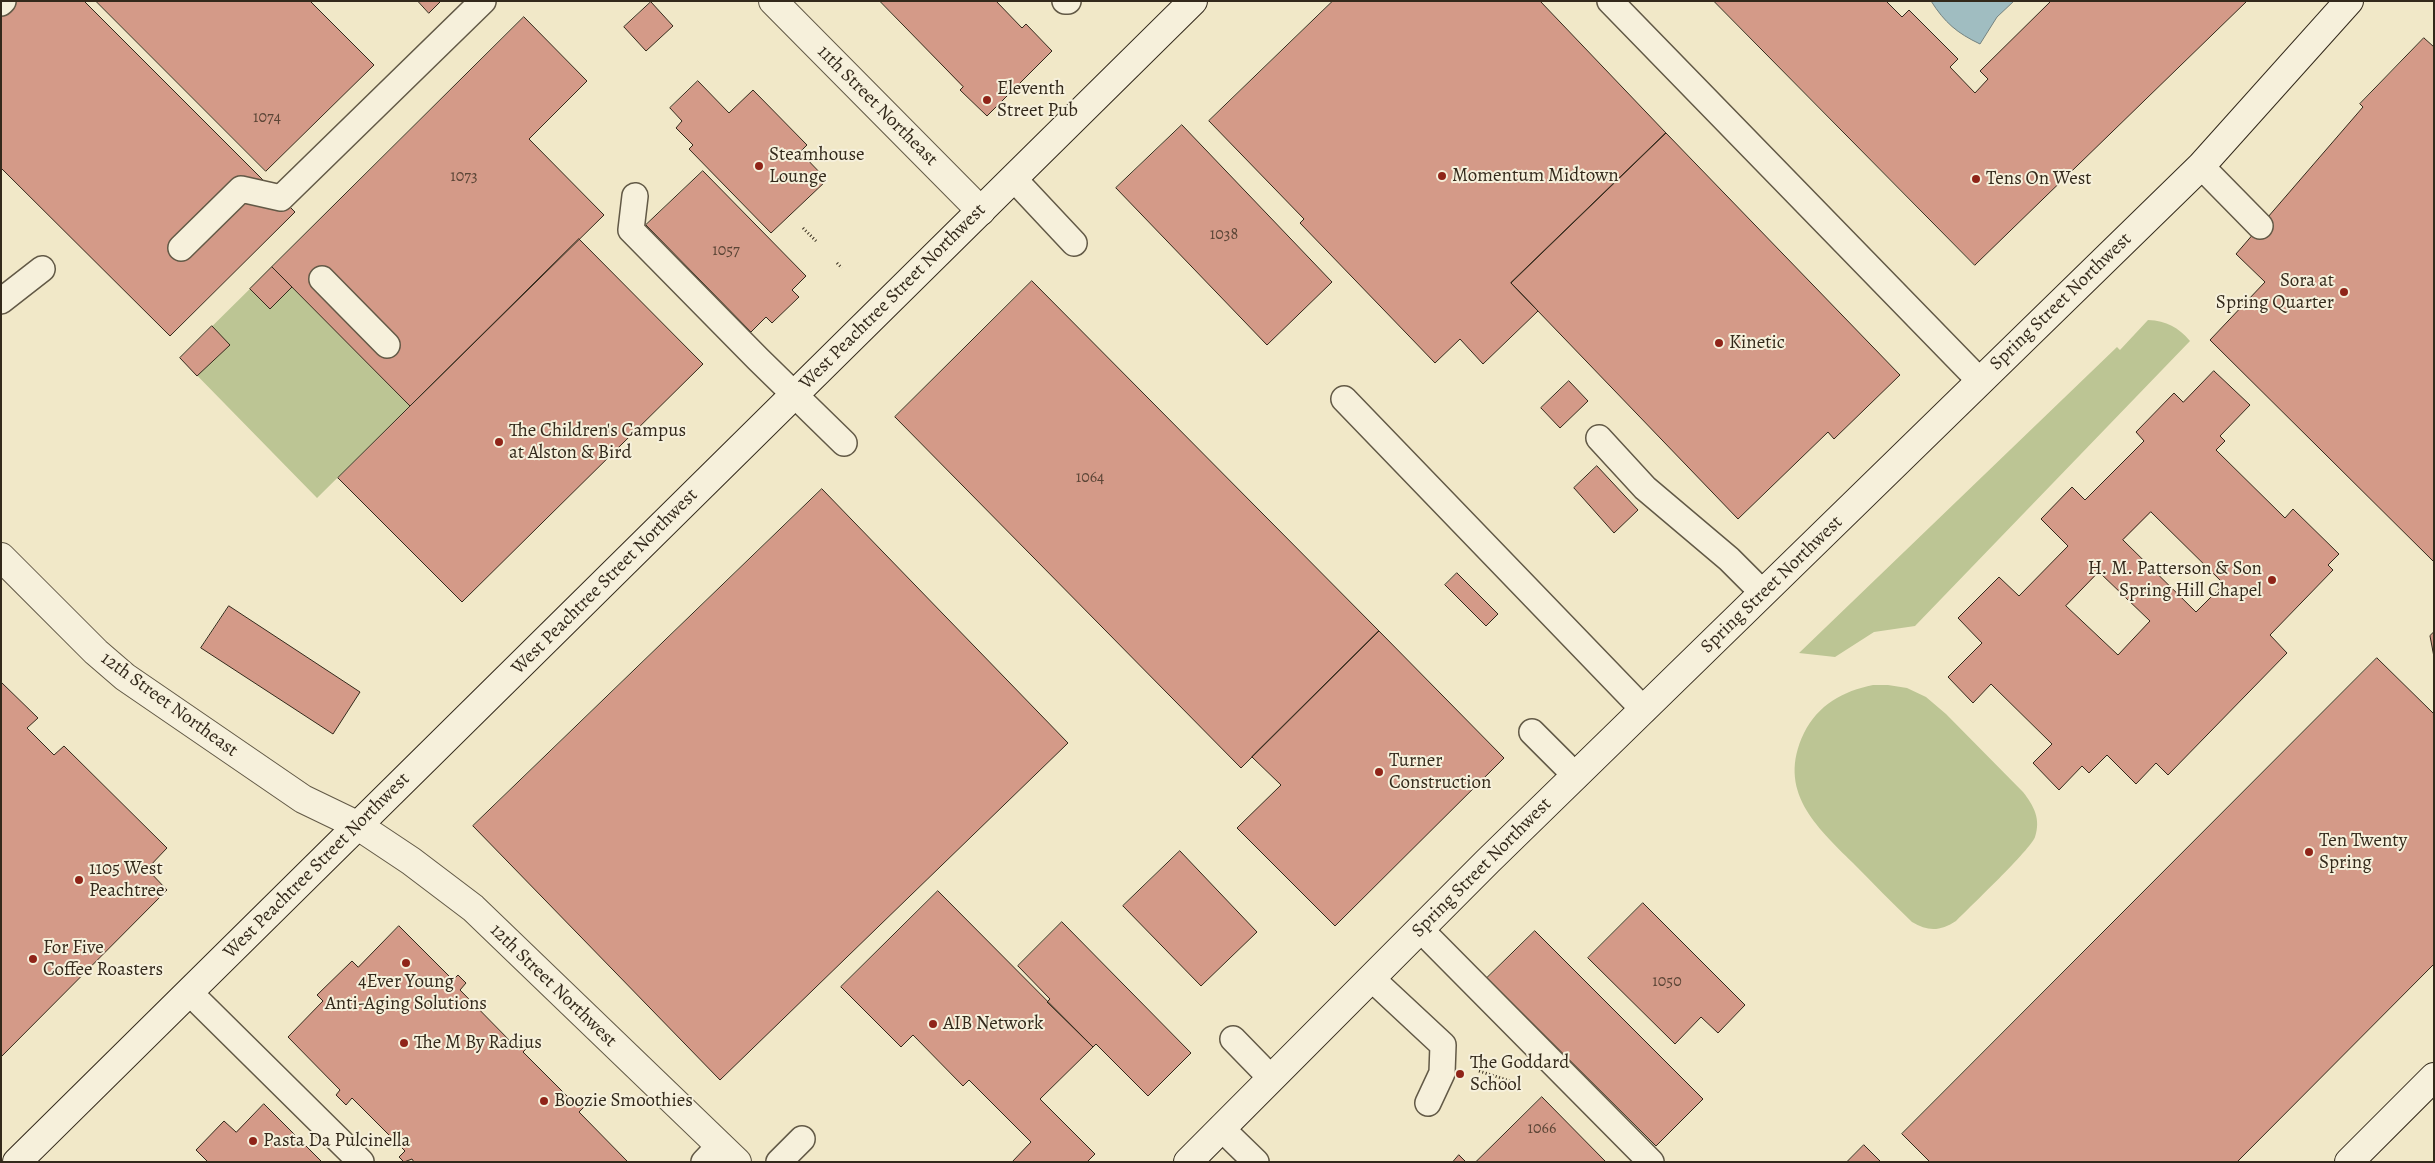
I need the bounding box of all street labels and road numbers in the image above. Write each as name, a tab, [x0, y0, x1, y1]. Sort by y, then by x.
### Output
street label: 11th Street Northeast	[812, 41, 942, 171]
street label: West Peachtree Street Northwest	[795, 199, 991, 395]
street label: Spring Street Northwest	[1985, 228, 2137, 376]
street label: West Peachtree Street Northwest	[507, 484, 703, 680]
street label: Spring Street Northwest	[1696, 511, 1848, 659]
street label: 12th Street Northeast	[96, 648, 242, 762]
street label: West Peachtree Street Northwest	[219, 768, 415, 964]
street label: Spring Street Northwest	[1407, 793, 1557, 943]
street label: 12th Street Northwest	[485, 920, 621, 1052]

